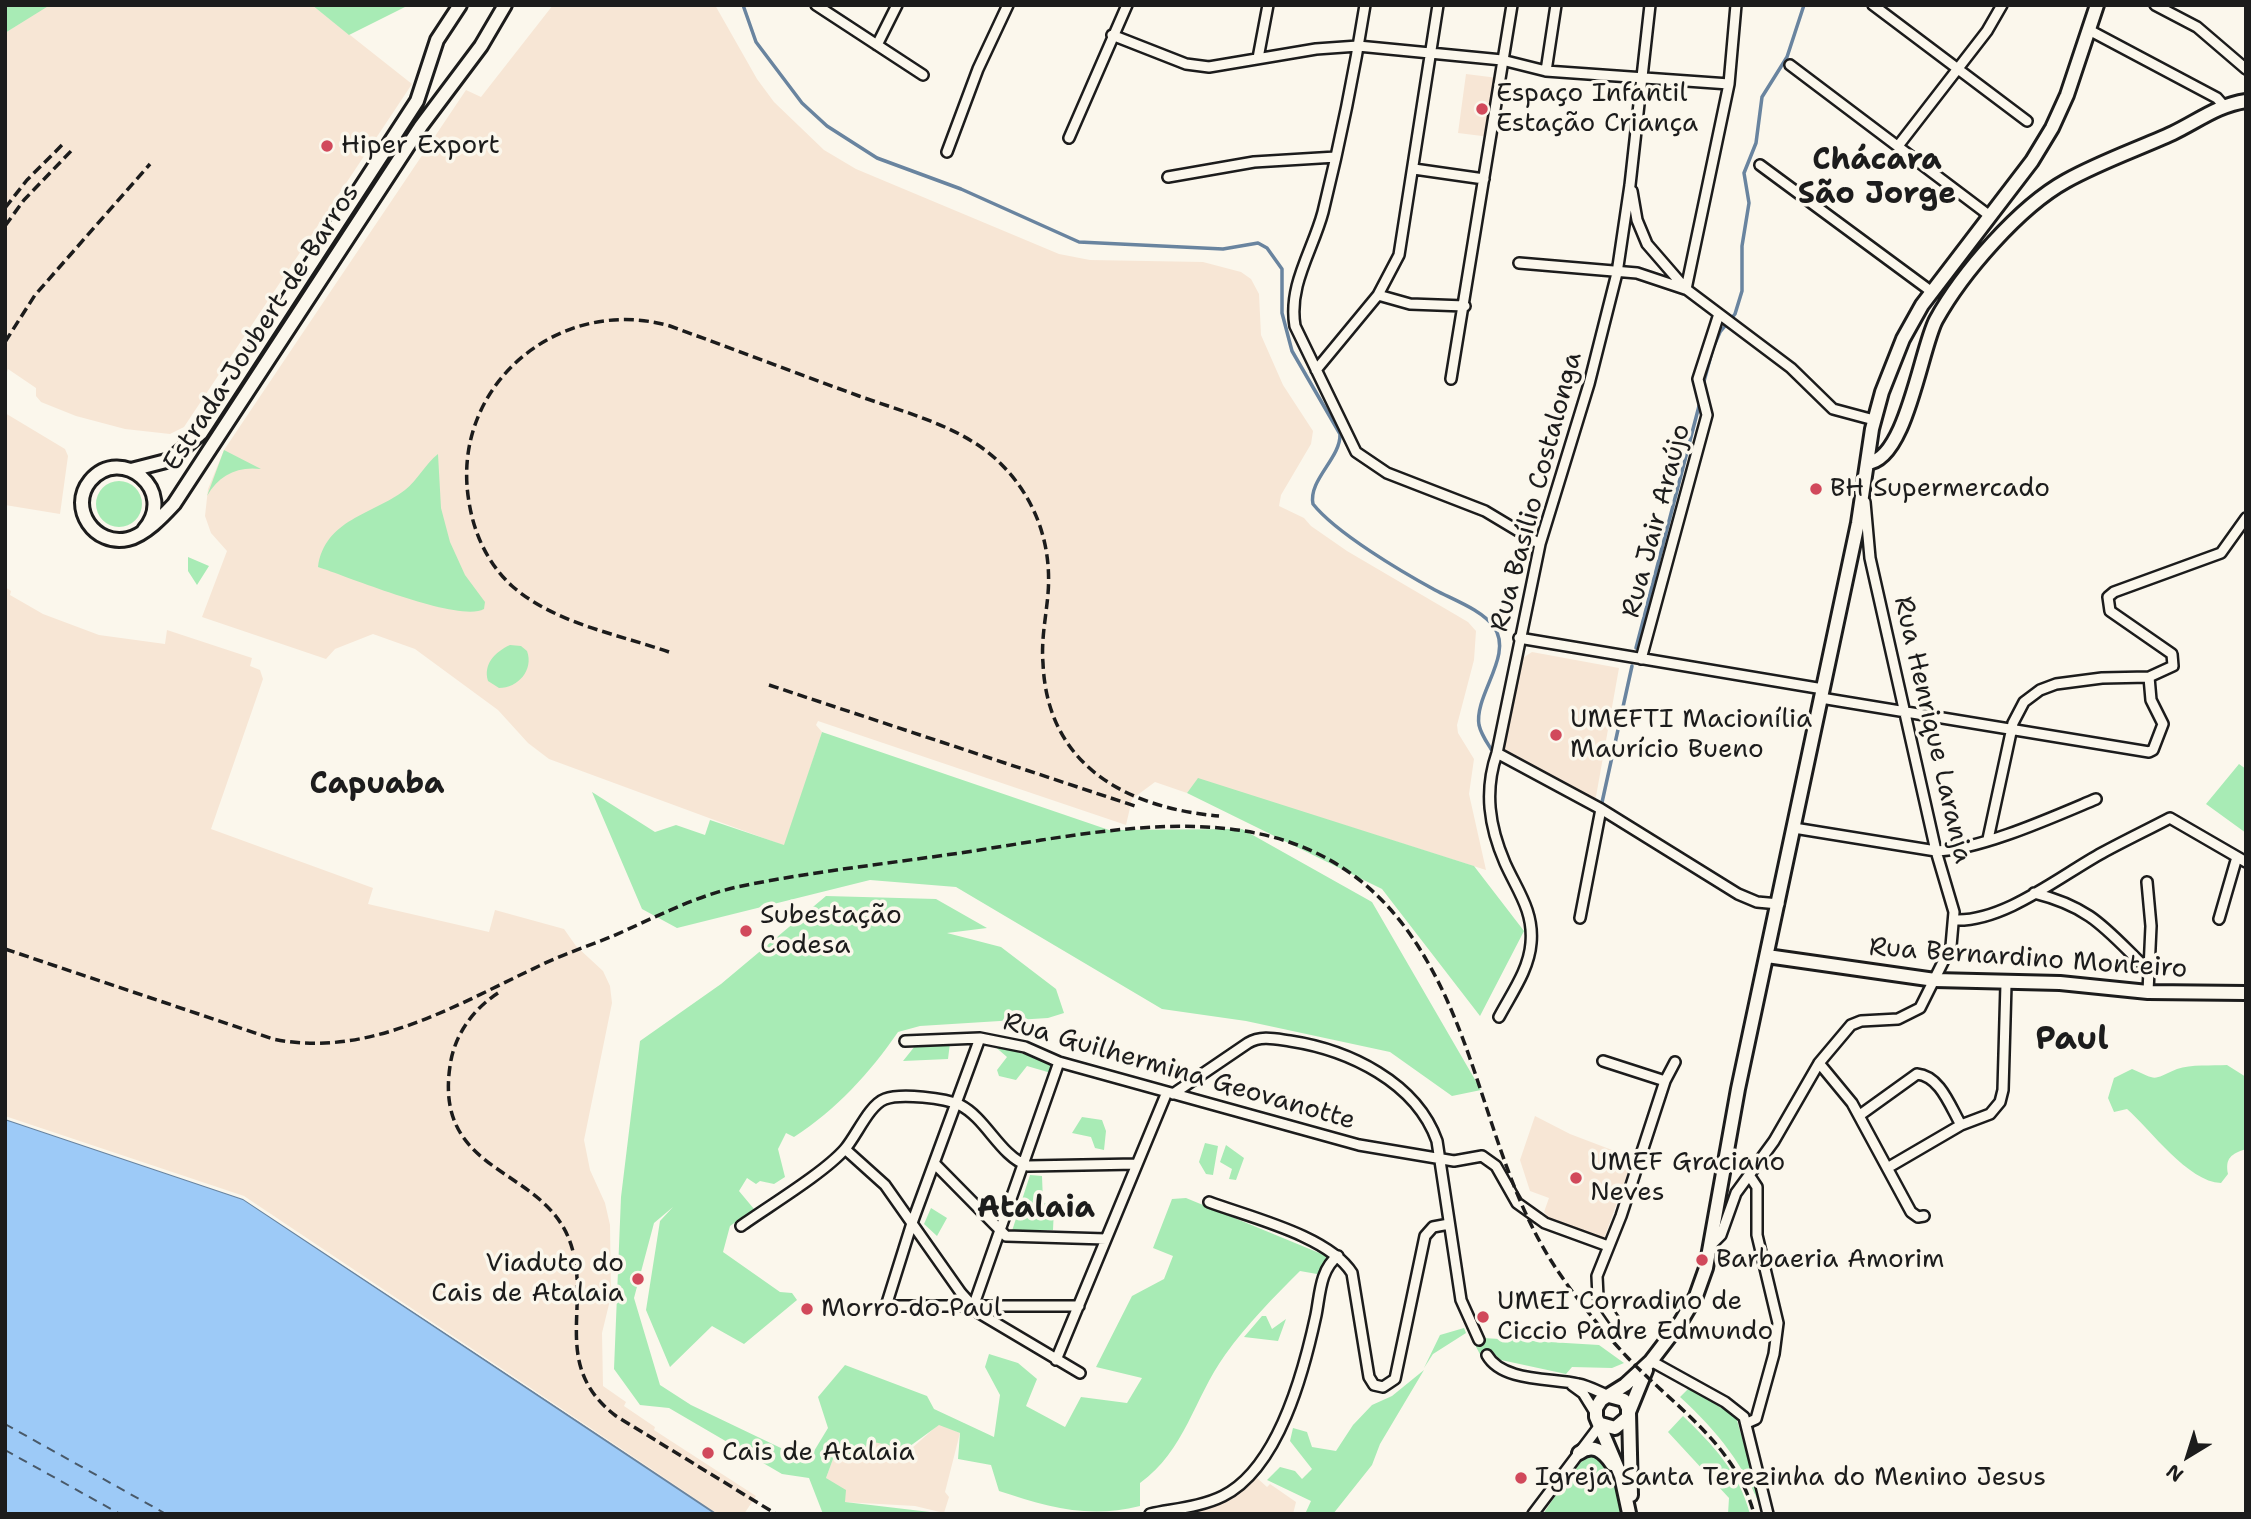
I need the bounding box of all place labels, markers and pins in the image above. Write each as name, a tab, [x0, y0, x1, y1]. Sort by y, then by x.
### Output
place label: Espaço Infantil Estação Criança	[1496, 78, 1698, 140]
marker: Espaço Infantil Estação Criança	[1474, 101, 1490, 117]
place label: Hiper Export	[341, 130, 500, 162]
marker: Hiper Export	[319, 138, 335, 154]
place label: BH Supermercado	[1830, 473, 2050, 505]
marker: BH Supermercado	[1808, 481, 1824, 497]
place label: UMEFTI Macionília Maurício Bueno	[1570, 704, 1812, 766]
marker: UMEFTI Macionília Maurício Bueno	[1548, 727, 1564, 743]
place label: Subestação Codesa	[760, 900, 902, 962]
marker: Subestação Codesa	[738, 923, 754, 939]
place label: UMEF Graciano Neves	[1590, 1147, 1785, 1208]
marker: UMEF Graciano Neves	[1568, 1170, 1584, 1186]
place label: Barbaeria Amorim	[1716, 1244, 1944, 1276]
place label: Viaduto do Cais de Atalaia	[431, 1248, 624, 1310]
marker: Barbaeria Amorim	[1694, 1252, 1710, 1268]
marker: Viaduto do Cais de Atalaia	[630, 1271, 646, 1287]
place label: UMEI Corradino de Ciccio Padre Edmundo	[1497, 1286, 1773, 1348]
place label: Morro do Paul	[821, 1293, 1002, 1325]
marker: Morro do Paul	[799, 1301, 815, 1317]
marker: UMEI Corradino de Ciccio Padre Edmundo	[1475, 1309, 1491, 1325]
place label: Cais de Atalaia	[722, 1437, 915, 1469]
marker: Cais de Atalaia	[700, 1445, 716, 1461]
place label: Igreja Santa Terezinha do Menino Jesus	[1535, 1462, 2046, 1494]
marker: Igreja Santa Terezinha do Menino Jesus	[1513, 1470, 1529, 1486]

